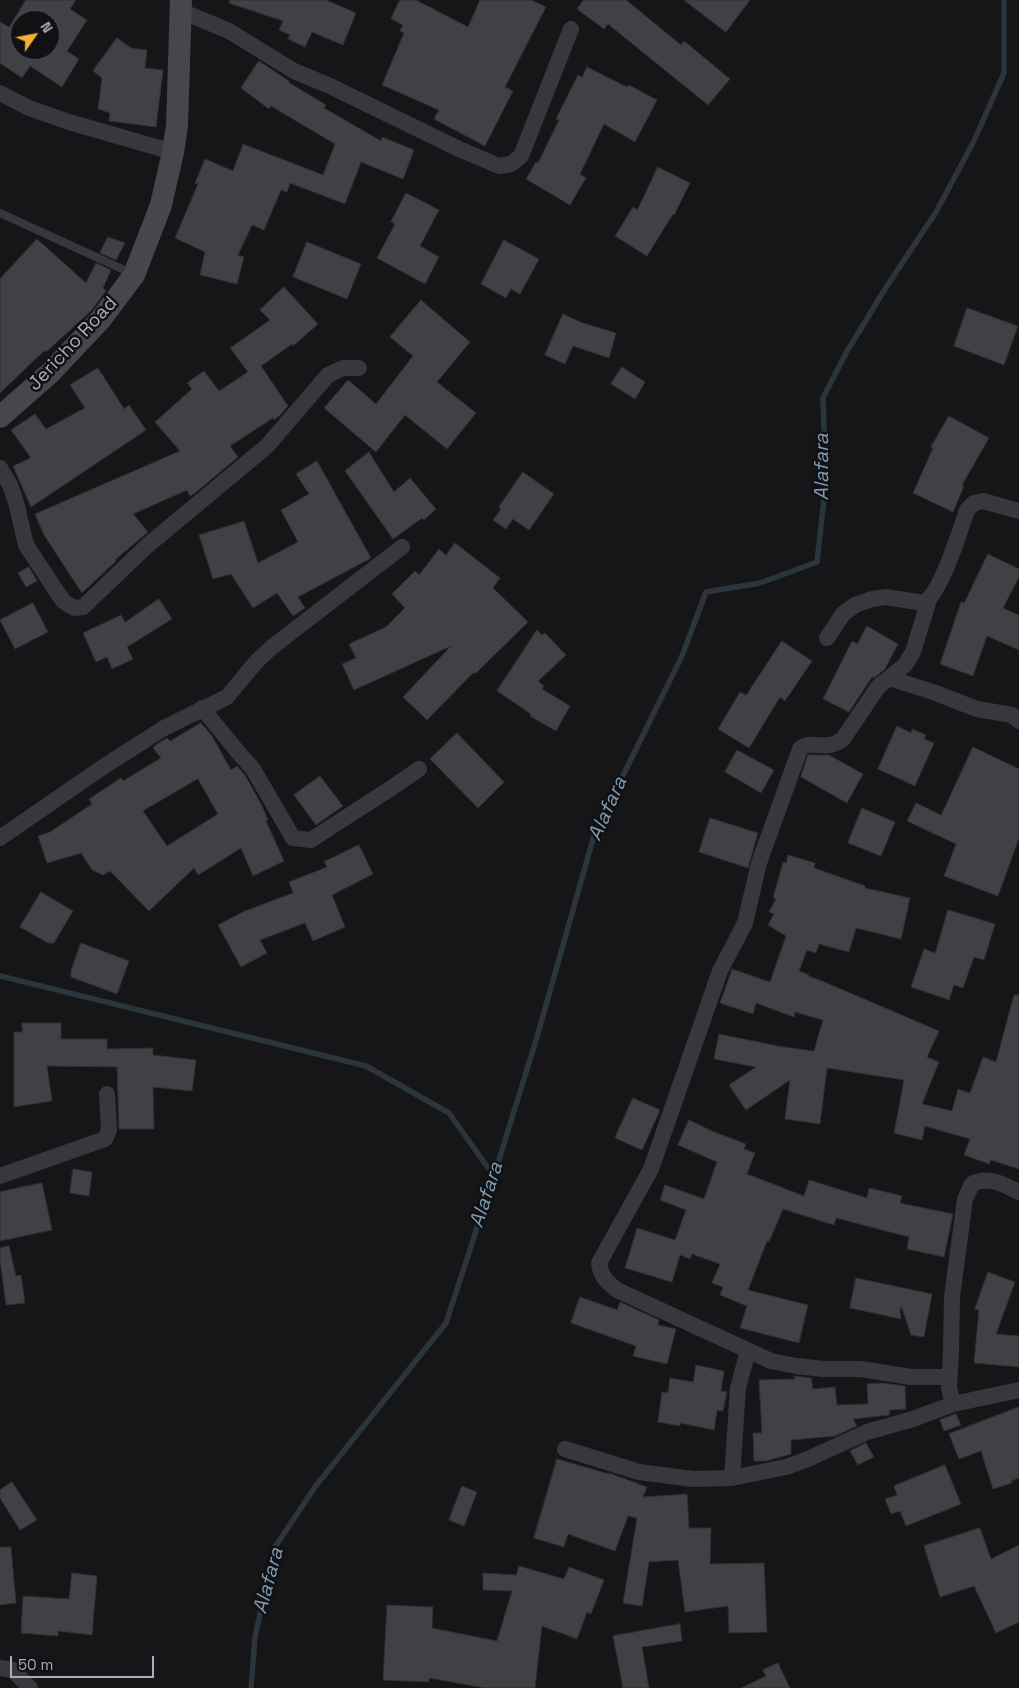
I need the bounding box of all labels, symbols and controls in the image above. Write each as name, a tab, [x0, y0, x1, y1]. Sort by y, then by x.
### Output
north arrow	[10, 10, 60, 60]
text: N	[37, 19, 57, 36]
street label: Jericho Road	[24, 292, 122, 396]
water label: Alafara	[811, 433, 835, 501]
water label: Alafara	[583, 773, 633, 845]
water label: Alafara	[465, 1159, 509, 1231]
water label: Alafara	[249, 1545, 289, 1617]
scale bar	[12, 1646, 156, 1678]
text: 50 m	[18, 1655, 53, 1674]

